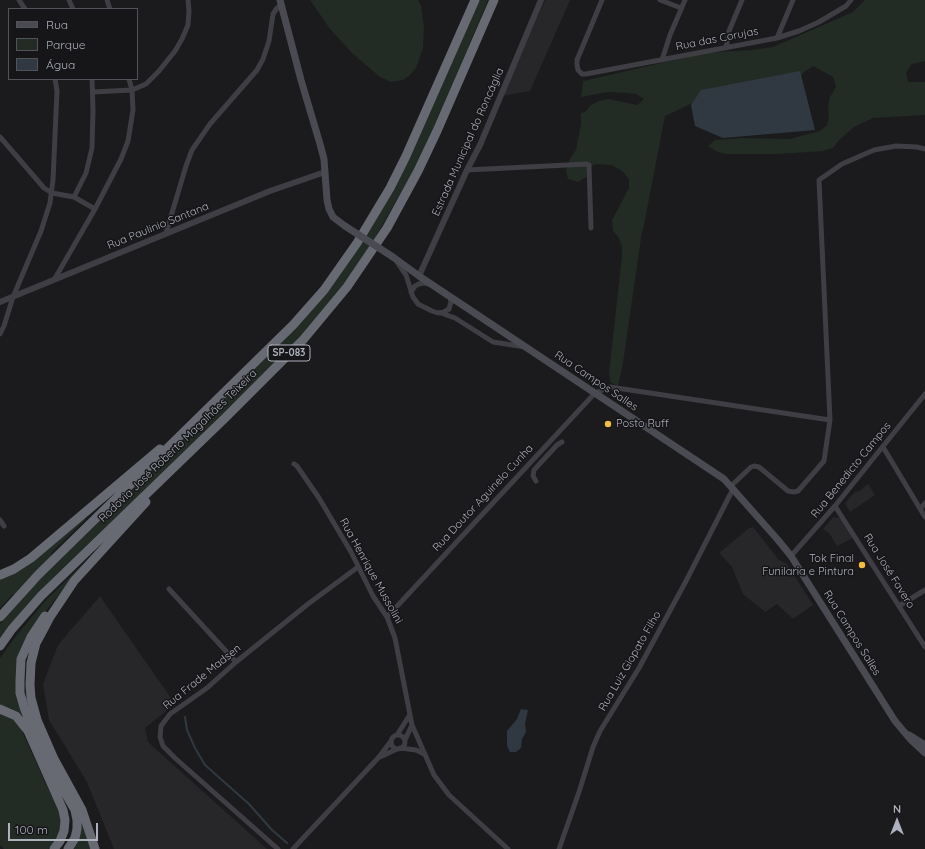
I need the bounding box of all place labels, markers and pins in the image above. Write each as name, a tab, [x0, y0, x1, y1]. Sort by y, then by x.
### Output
place label: Posto Ruff	[616, 417, 669, 431]
marker: Posto Ruff	[603, 419, 613, 429]
place label: Tok Final Funilaria e Pintura	[762, 552, 854, 578]
marker: Tok Final Funilaria e Pintura	[857, 560, 867, 570]

